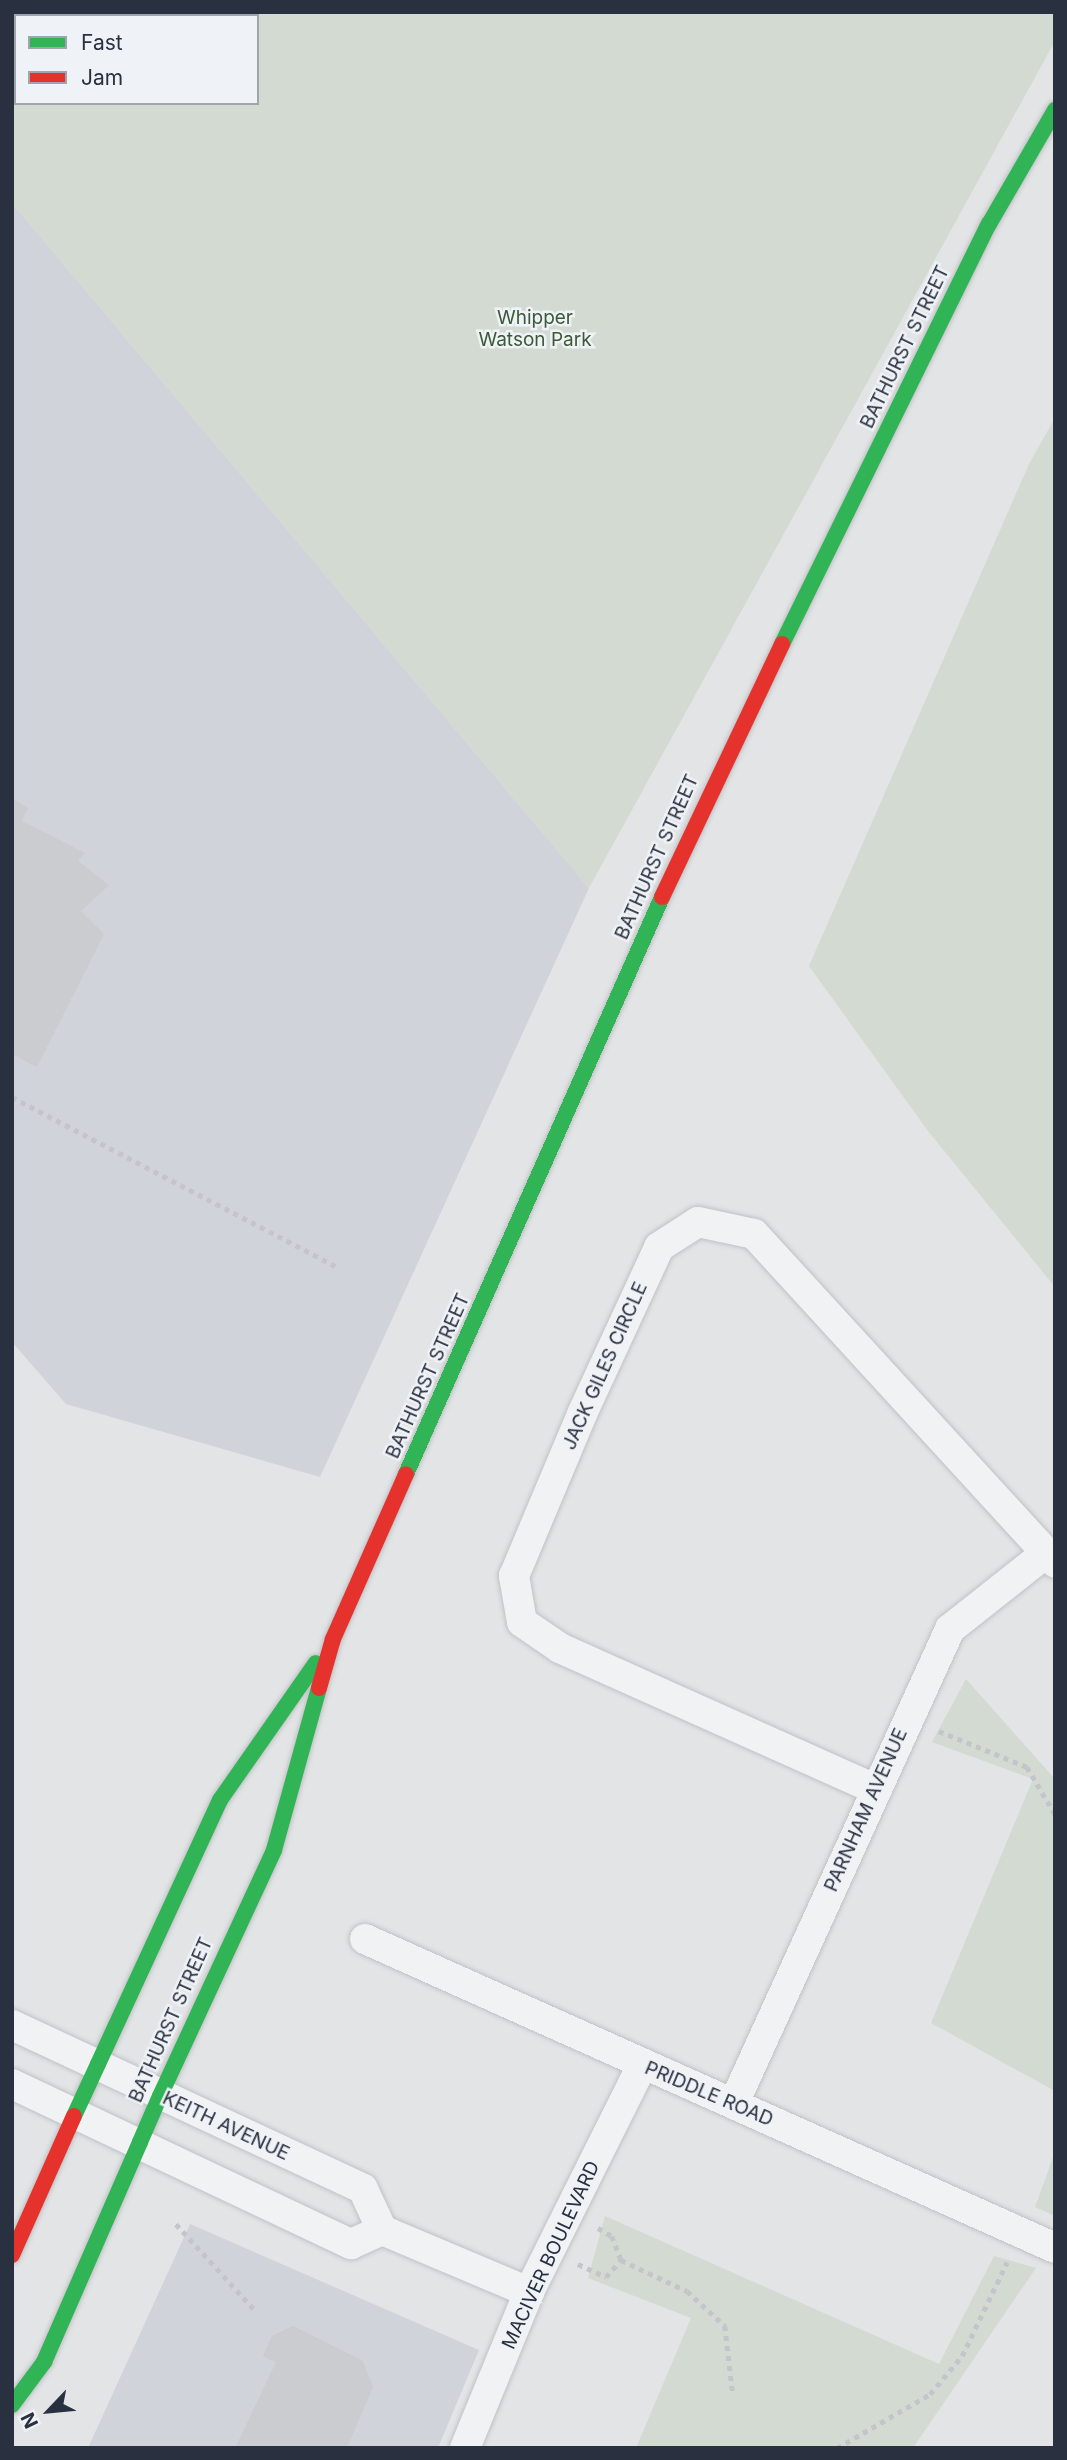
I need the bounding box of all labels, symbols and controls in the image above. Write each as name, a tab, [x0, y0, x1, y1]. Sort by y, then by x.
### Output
legend	[14, 14, 259, 105]
text: Fast	[81, 30, 123, 55]
text: Jam	[81, 65, 123, 90]
street label: BATHURST STREET	[856, 262, 954, 432]
park label: Whipper Watson Park	[478, 307, 592, 351]
street label: BATHURST STREET	[610, 771, 704, 943]
street label: JACK GILES CIRCLE	[558, 1279, 652, 1453]
street label: BATHURST STREET	[381, 1290, 475, 1462]
street label: PARNHAM AVENUE	[820, 1725, 912, 1895]
street label: BATHURST STREET	[124, 1934, 218, 2106]
street label: PRIDDLE ROAD	[641, 2057, 777, 2131]
street label: KEITH AVENUE	[159, 2087, 293, 2165]
street label: MACIVER BOULEVARD	[497, 2157, 605, 2353]
north arrow	[14, 2376, 84, 2446]
text: N	[16, 2409, 43, 2432]

